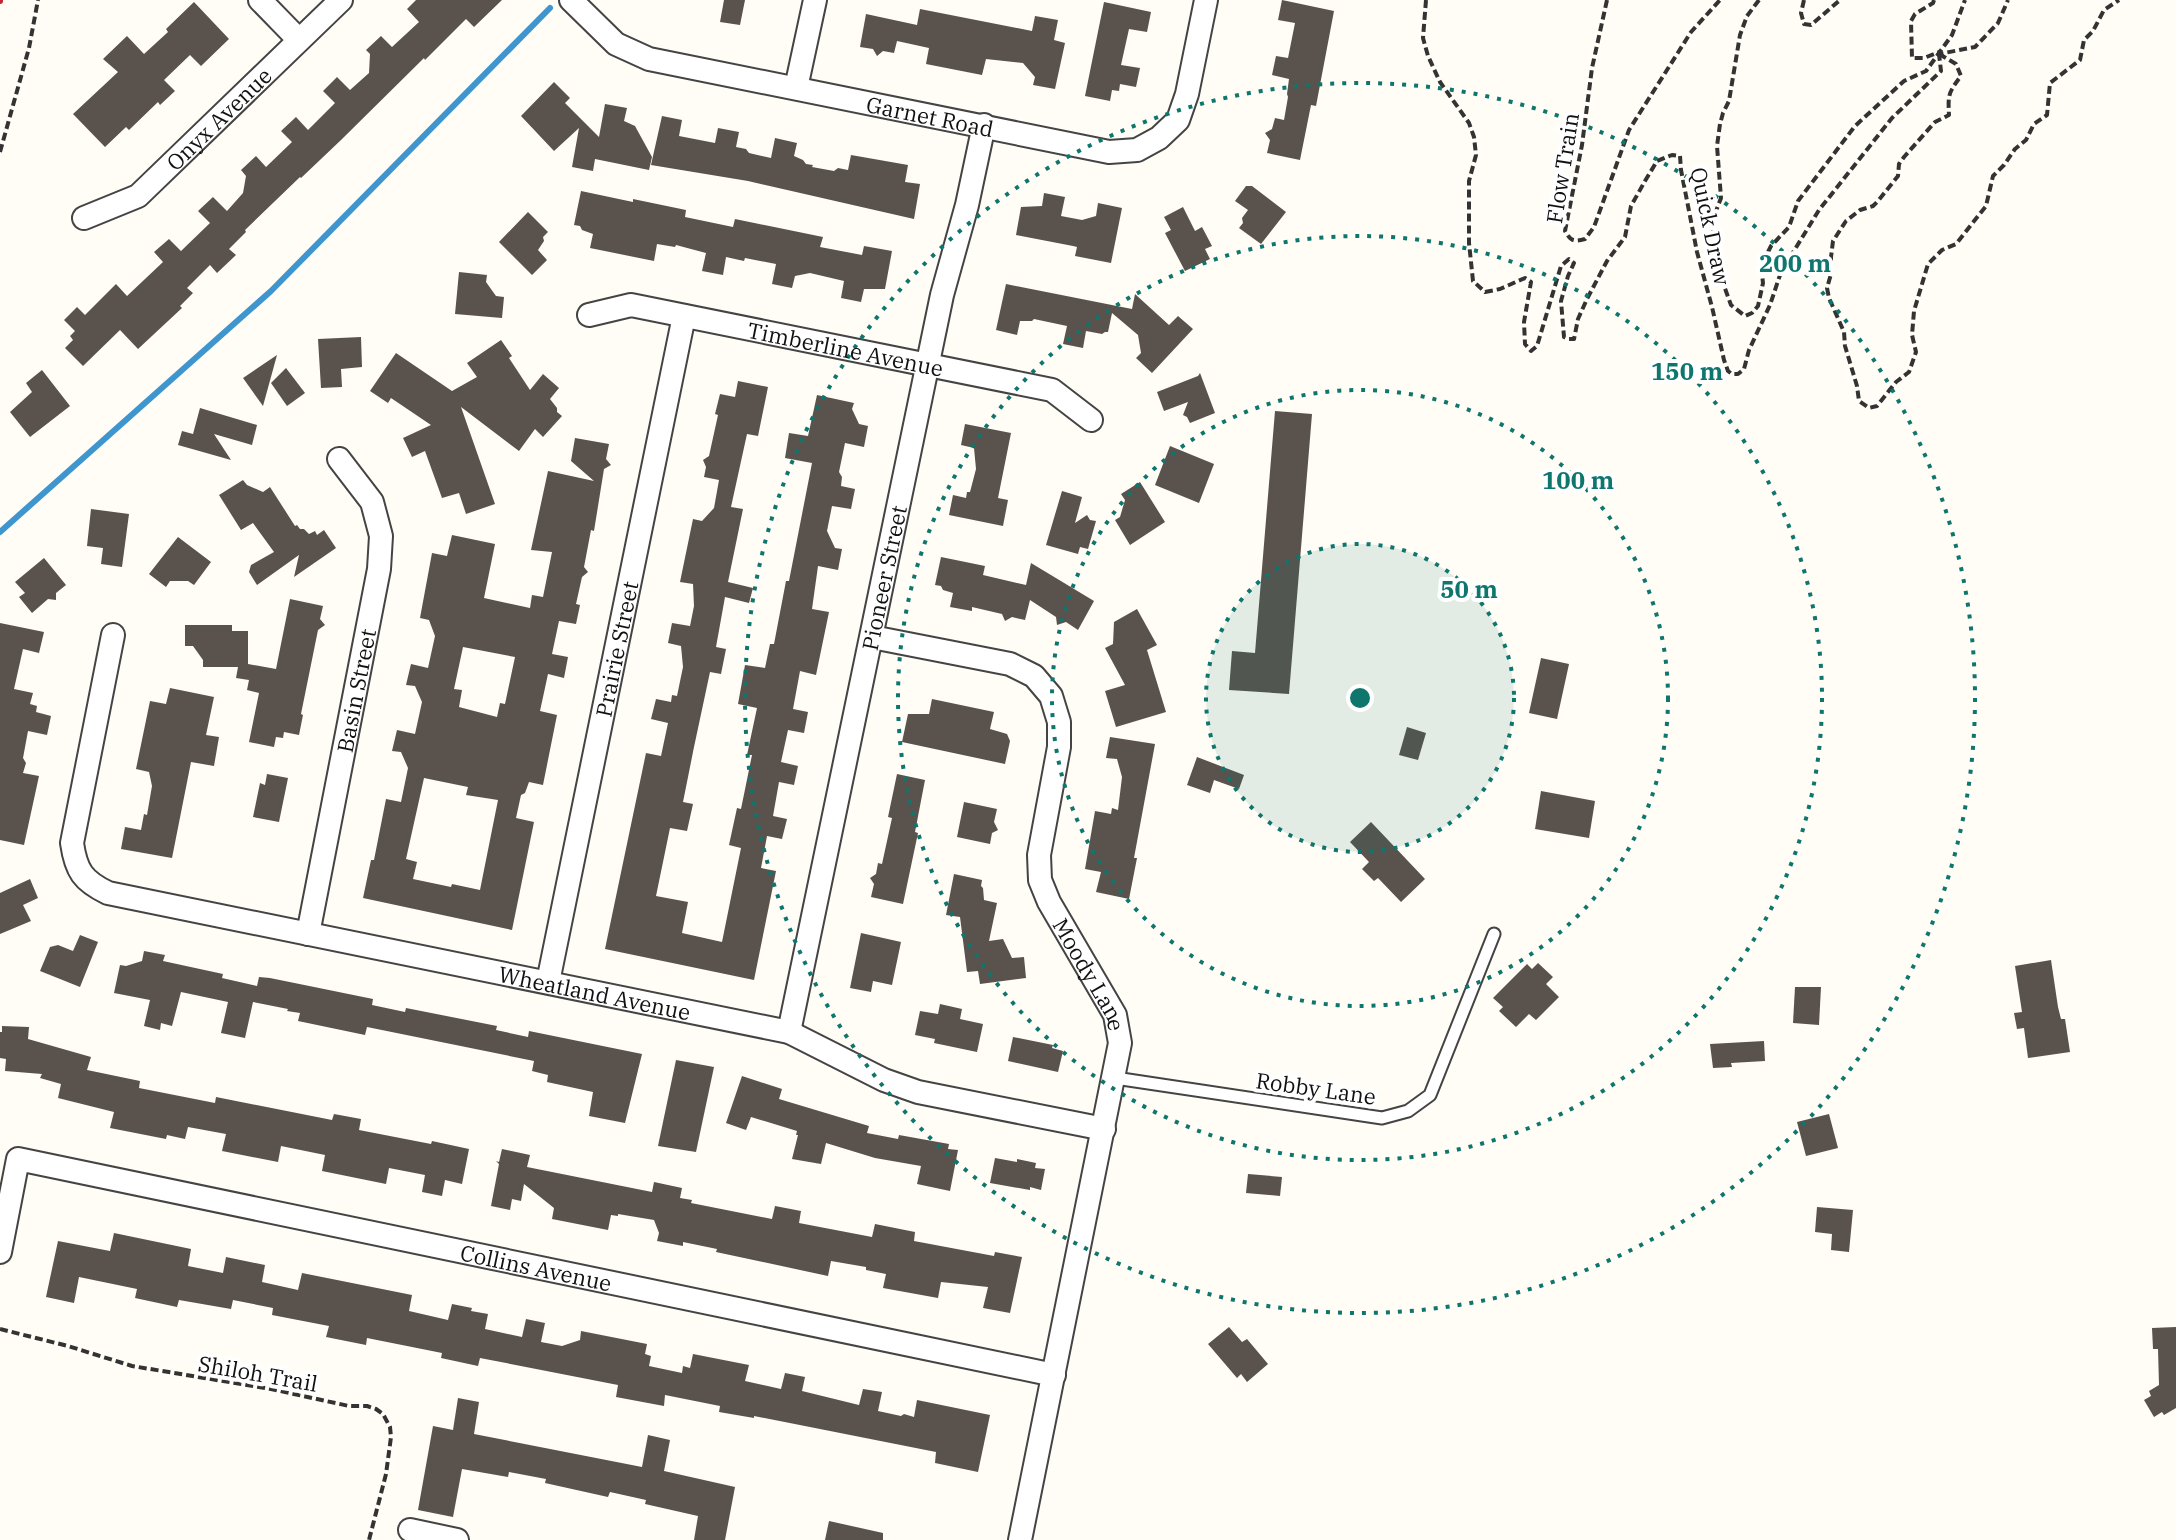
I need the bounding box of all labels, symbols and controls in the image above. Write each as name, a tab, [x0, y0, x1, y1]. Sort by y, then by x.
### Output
street label: Onyx Avenue	[159, 61, 277, 176]
street label: Garnet Road	[864, 89, 996, 143]
street label: Flow Train	[1539, 111, 1585, 225]
street label: Quick Draw	[1684, 164, 1738, 288]
text: 200 m	[1759, 247, 1831, 279]
street label: Timberline Avenue	[745, 314, 946, 382]
text: 150 m	[1651, 355, 1723, 387]
text: 100 m	[1542, 464, 1614, 496]
street label: Pioneer Street	[854, 502, 913, 653]
text: 50 m	[1440, 573, 1498, 605]
street label: Prairie Street	[588, 578, 644, 719]
street label: Basin Street	[329, 626, 382, 755]
centre of rings	[1346, 684, 1374, 712]
street label: Moody Lane	[1047, 913, 1132, 1033]
street label: Wheatland Avenue	[496, 959, 693, 1026]
street label: Robby Lane	[1254, 1065, 1378, 1111]
street label: Collins Avenue	[458, 1237, 614, 1297]
street label: Shiloh Trail	[196, 1348, 320, 1398]

